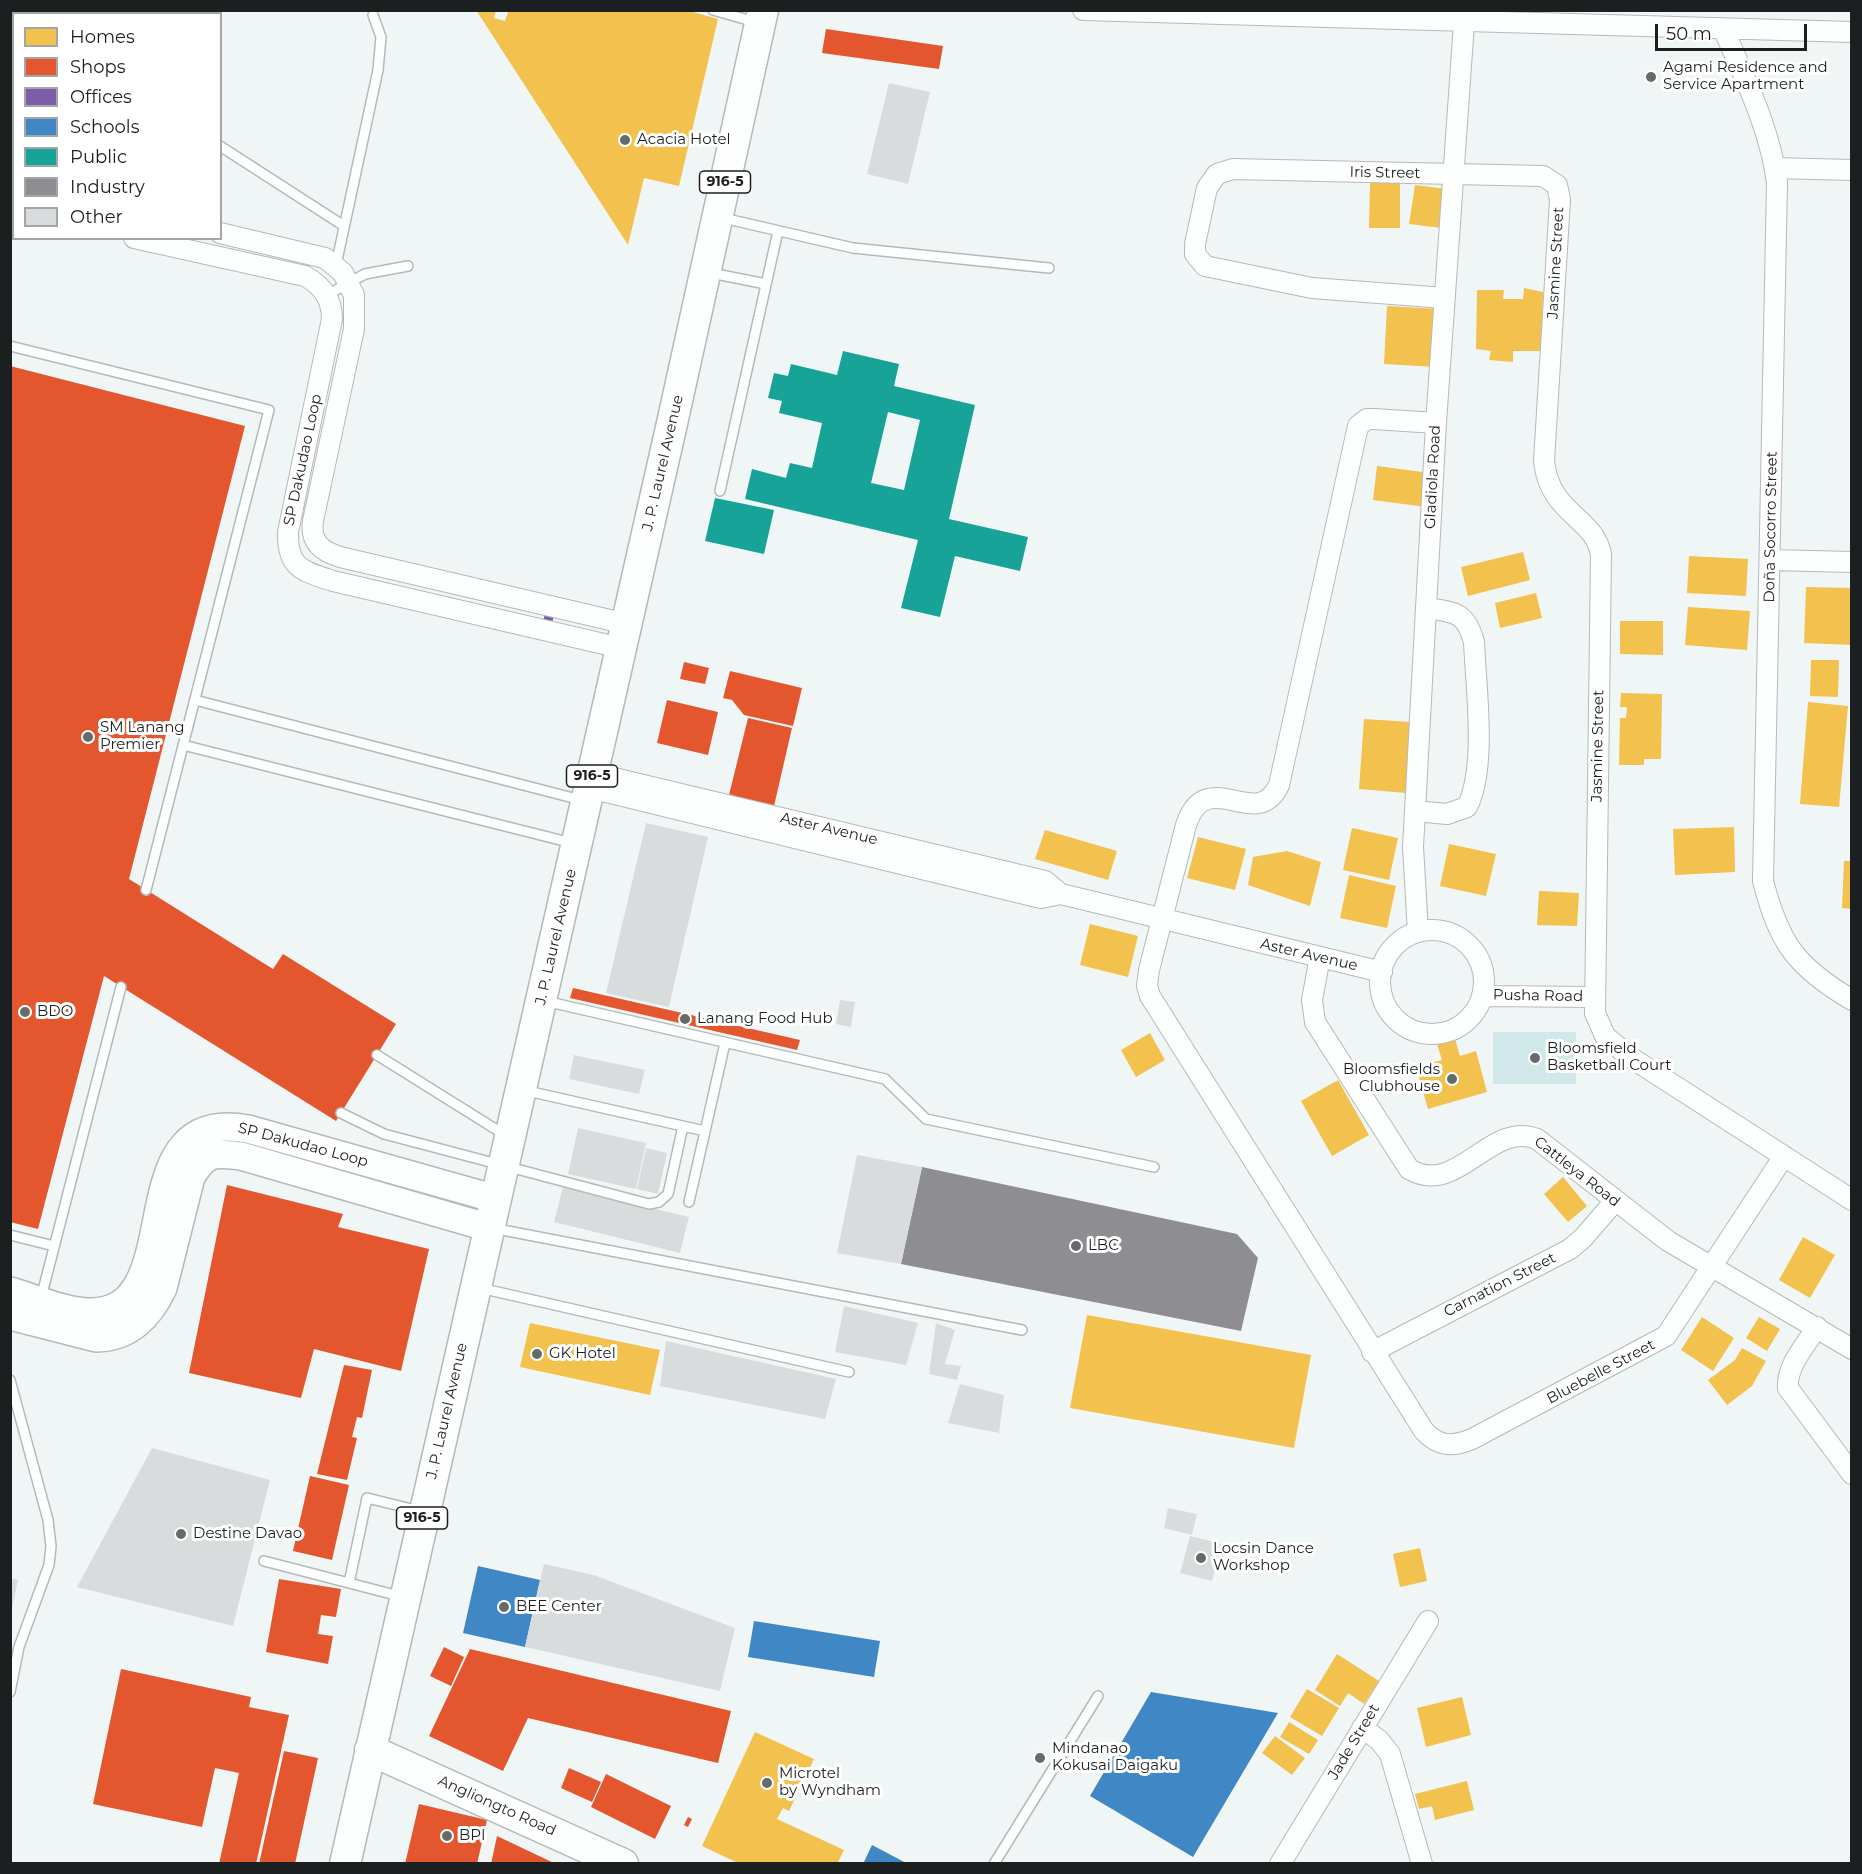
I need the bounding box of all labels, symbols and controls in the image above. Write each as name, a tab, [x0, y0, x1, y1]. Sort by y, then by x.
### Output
legend	[12, 12, 222, 240]
scale bar	[1658, 12, 1810, 50]
text: 50 m	[1666, 23, 1712, 45]
text: Homes	[70, 26, 135, 48]
text: Shops	[70, 56, 126, 78]
place label: Agami Residence and Service Apartment	[1663, 59, 1828, 94]
marker: Agami Residence and Service Apartment	[1644, 70, 1658, 84]
text: Offices	[70, 86, 132, 108]
text: Schools	[70, 116, 139, 138]
place label: Acacia Hotel	[637, 131, 731, 149]
marker: Acacia Hotel	[618, 133, 632, 147]
text: Public	[70, 146, 127, 168]
street label: Iris Street	[1349, 163, 1421, 183]
road number: 916-5	[700, 171, 750, 193]
text: Industry	[70, 176, 145, 198]
text: Other	[70, 206, 123, 228]
street label: Jasmine Street	[1544, 207, 1568, 319]
street label: SP Dakudao Loop	[280, 393, 326, 527]
street label: J. P. Laurel Avenue	[639, 393, 687, 533]
street label: Gladiola Road	[1421, 425, 1445, 529]
street label: Doña Socorro Street	[1761, 451, 1781, 603]
street label: Jasmine Street	[1588, 690, 1608, 802]
place label: SM Lanang Premier	[100, 719, 185, 754]
marker: SM Lanang Premier	[81, 730, 95, 744]
road number: 916-5	[566, 765, 618, 787]
street label: Aster Avenue	[779, 809, 879, 849]
street label: J. P. Laurel Avenue	[532, 867, 580, 1007]
street label: Aster Avenue	[1259, 935, 1359, 975]
street label: Pusha Road	[1493, 986, 1583, 1006]
place label: BDO	[37, 1003, 73, 1021]
marker: BDO	[18, 1005, 32, 1019]
place label: Lanang Food Hub	[697, 1010, 833, 1028]
marker: Lanang Food Hub	[678, 1012, 692, 1026]
place label: Bloomsfield Basketball Court	[1547, 1040, 1671, 1075]
marker: Bloomsfield Basketball Court	[1528, 1051, 1542, 1065]
place label: Bloomsfields Clubhouse	[1343, 1061, 1440, 1096]
marker: Bloomsfields Clubhouse	[1445, 1072, 1459, 1086]
street label: SP Dakudao Loop	[236, 1119, 370, 1171]
street label: Cattleya Road	[1530, 1133, 1624, 1211]
place label: LBC	[1088, 1237, 1119, 1255]
marker: LBC	[1069, 1239, 1083, 1253]
street label: Carnation Street	[1441, 1249, 1559, 1321]
street label: Bluebelle Street	[1544, 1336, 1658, 1408]
street label: J. P. Laurel Avenue	[423, 1341, 471, 1481]
place label: GK Hotel	[549, 1345, 616, 1363]
marker: GK Hotel	[530, 1347, 544, 1361]
road number: 916-5	[396, 1507, 448, 1529]
place label: Destine Davao	[193, 1525, 302, 1543]
marker: Destine Davao	[174, 1527, 188, 1541]
place label: Locsin Dance Workshop	[1213, 1540, 1314, 1575]
marker: Locsin Dance Workshop	[1194, 1551, 1208, 1565]
place label: BEE Center	[516, 1598, 602, 1616]
marker: BEE Center	[497, 1600, 511, 1614]
street label: Jade Street	[1324, 1701, 1384, 1783]
place label: Mindanao Kokusai Daigaku	[1052, 1740, 1178, 1775]
marker: Mindanao Kokusai Daigaku	[1033, 1751, 1047, 1765]
place label: Microtel by Wyndham	[779, 1765, 881, 1800]
street label: Angliongto Road	[435, 1772, 559, 1840]
marker: Microtel by Wyndham	[760, 1776, 774, 1790]
place label: BPI	[459, 1827, 485, 1845]
marker: BPI	[440, 1829, 454, 1843]

